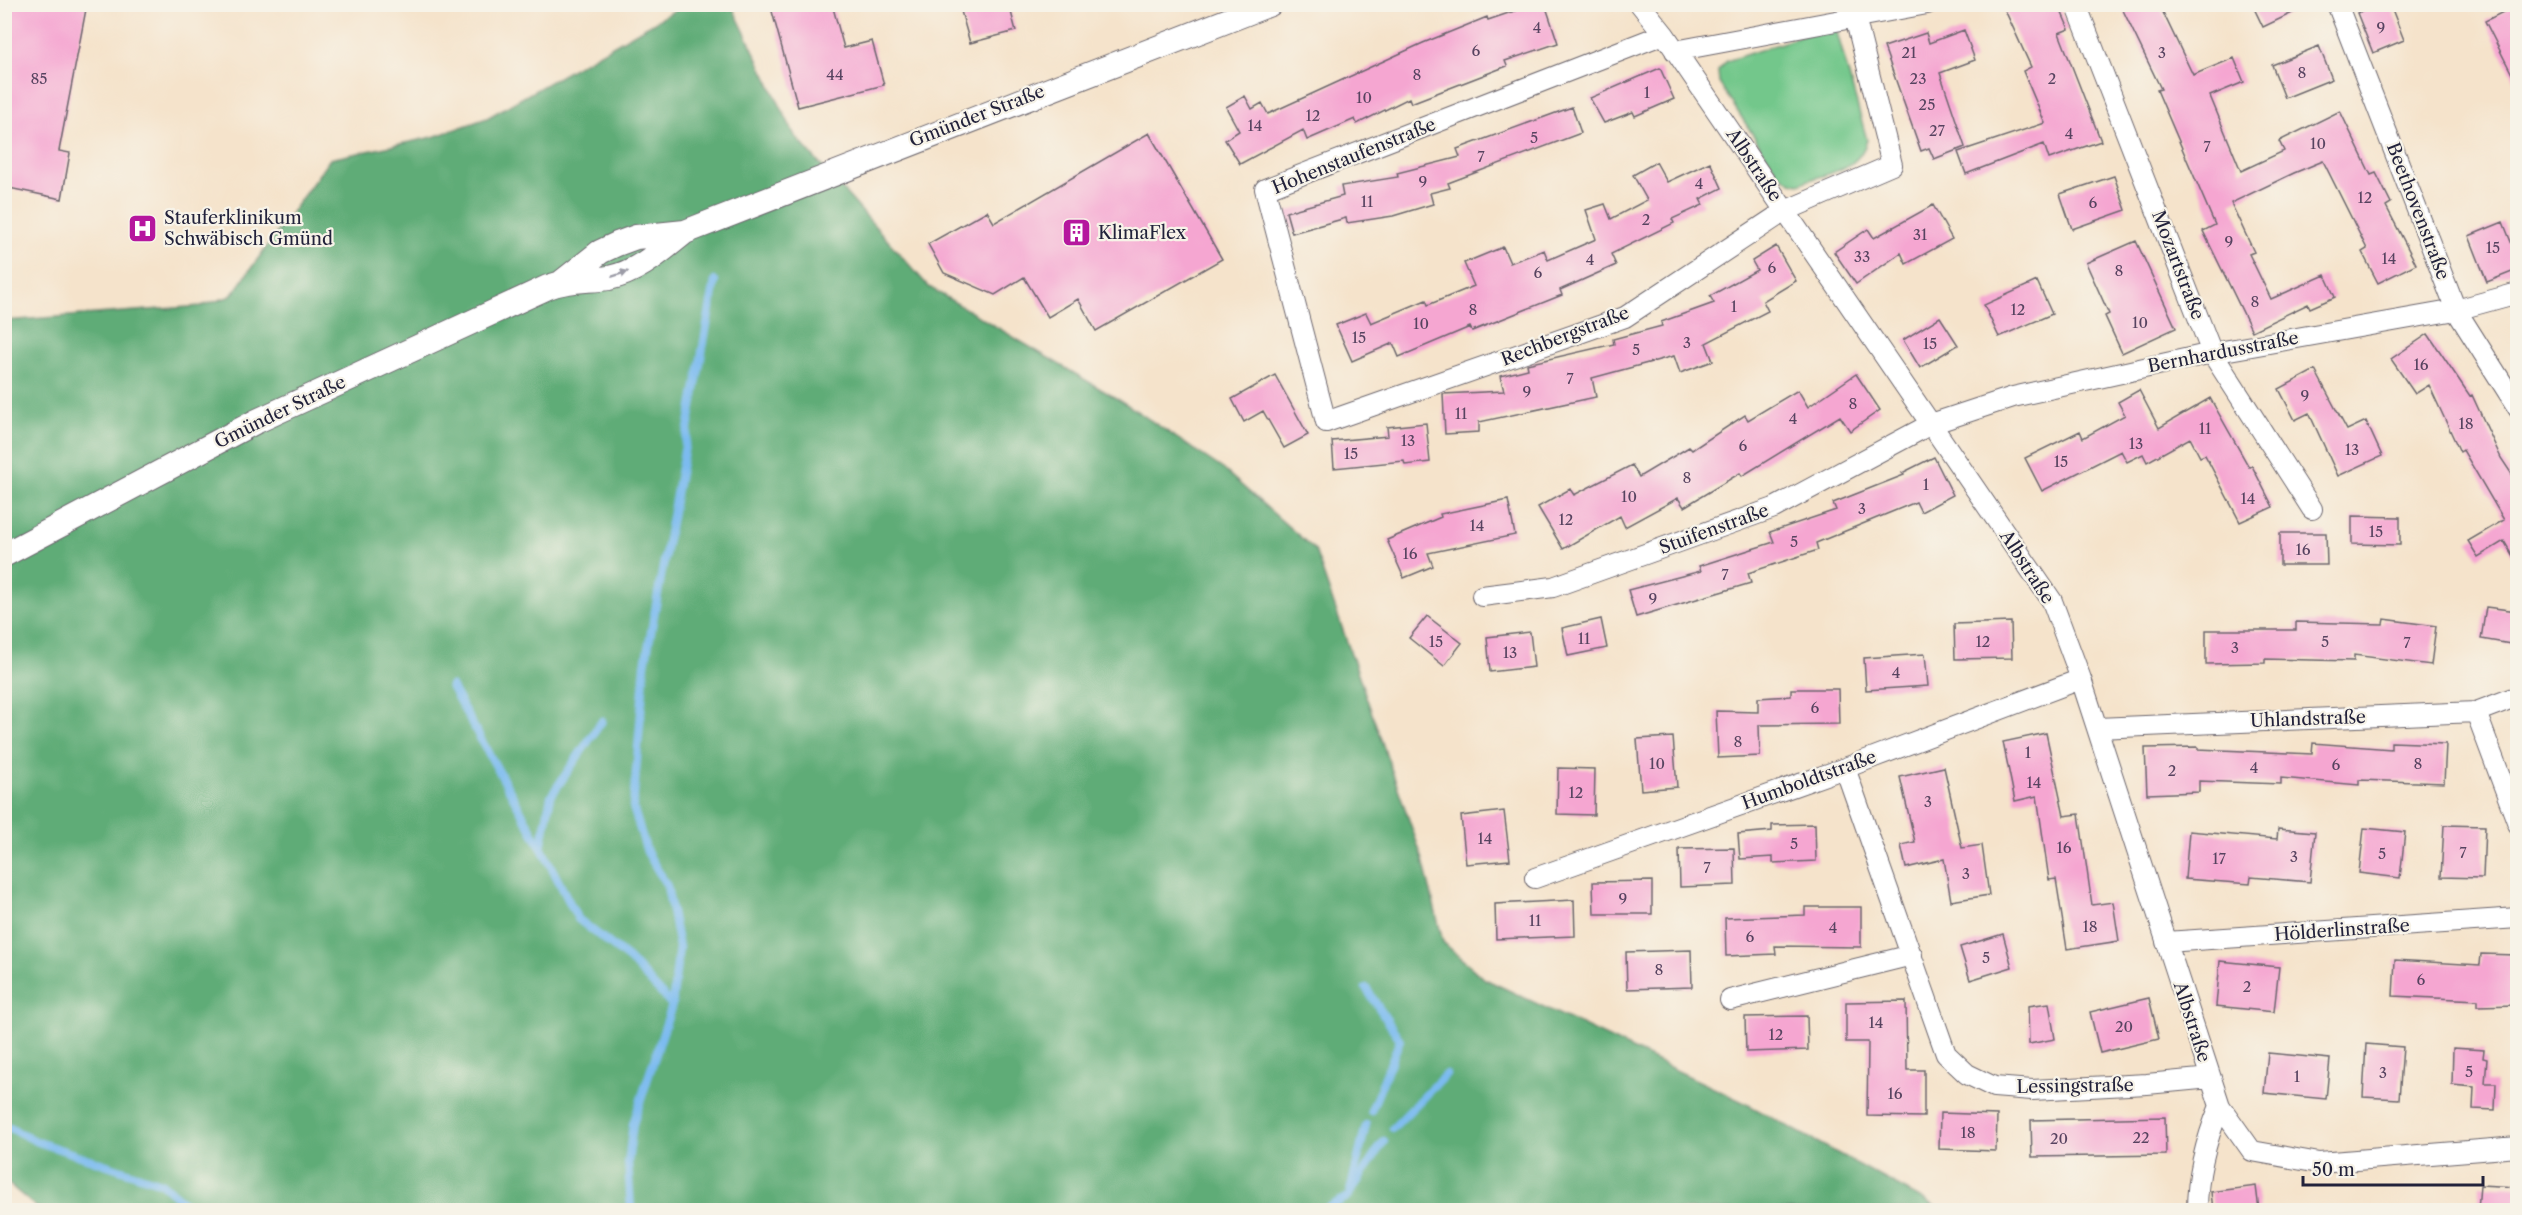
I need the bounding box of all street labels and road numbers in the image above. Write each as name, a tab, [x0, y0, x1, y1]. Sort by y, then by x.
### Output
street label: Gmünder Straße	[906, 80, 1048, 152]
street label: Hohenstaufenstraße	[1269, 113, 1439, 199]
street label: Albstraße	[1721, 124, 1786, 206]
street label: Beethovenstraße	[2382, 139, 2454, 283]
street label: Mozartstraße	[2147, 207, 2209, 323]
street label: Rechbergstraße	[1498, 301, 1632, 371]
street label: Bernhardusstraße	[2146, 327, 2300, 377]
street label: Gmünder Straße	[211, 371, 349, 453]
street label: Stuifenstraße	[1656, 499, 1772, 559]
street label: Albstraße	[1995, 525, 2059, 608]
street label: Uhlandstraße	[2250, 706, 2366, 732]
street label: Humboldtstraße	[1739, 746, 1879, 814]
street label: Hölderlinstraße	[2274, 914, 2410, 946]
street label: Albstraße	[2168, 978, 2215, 1065]
street label: Lessingstraße	[2016, 1074, 2134, 1098]

